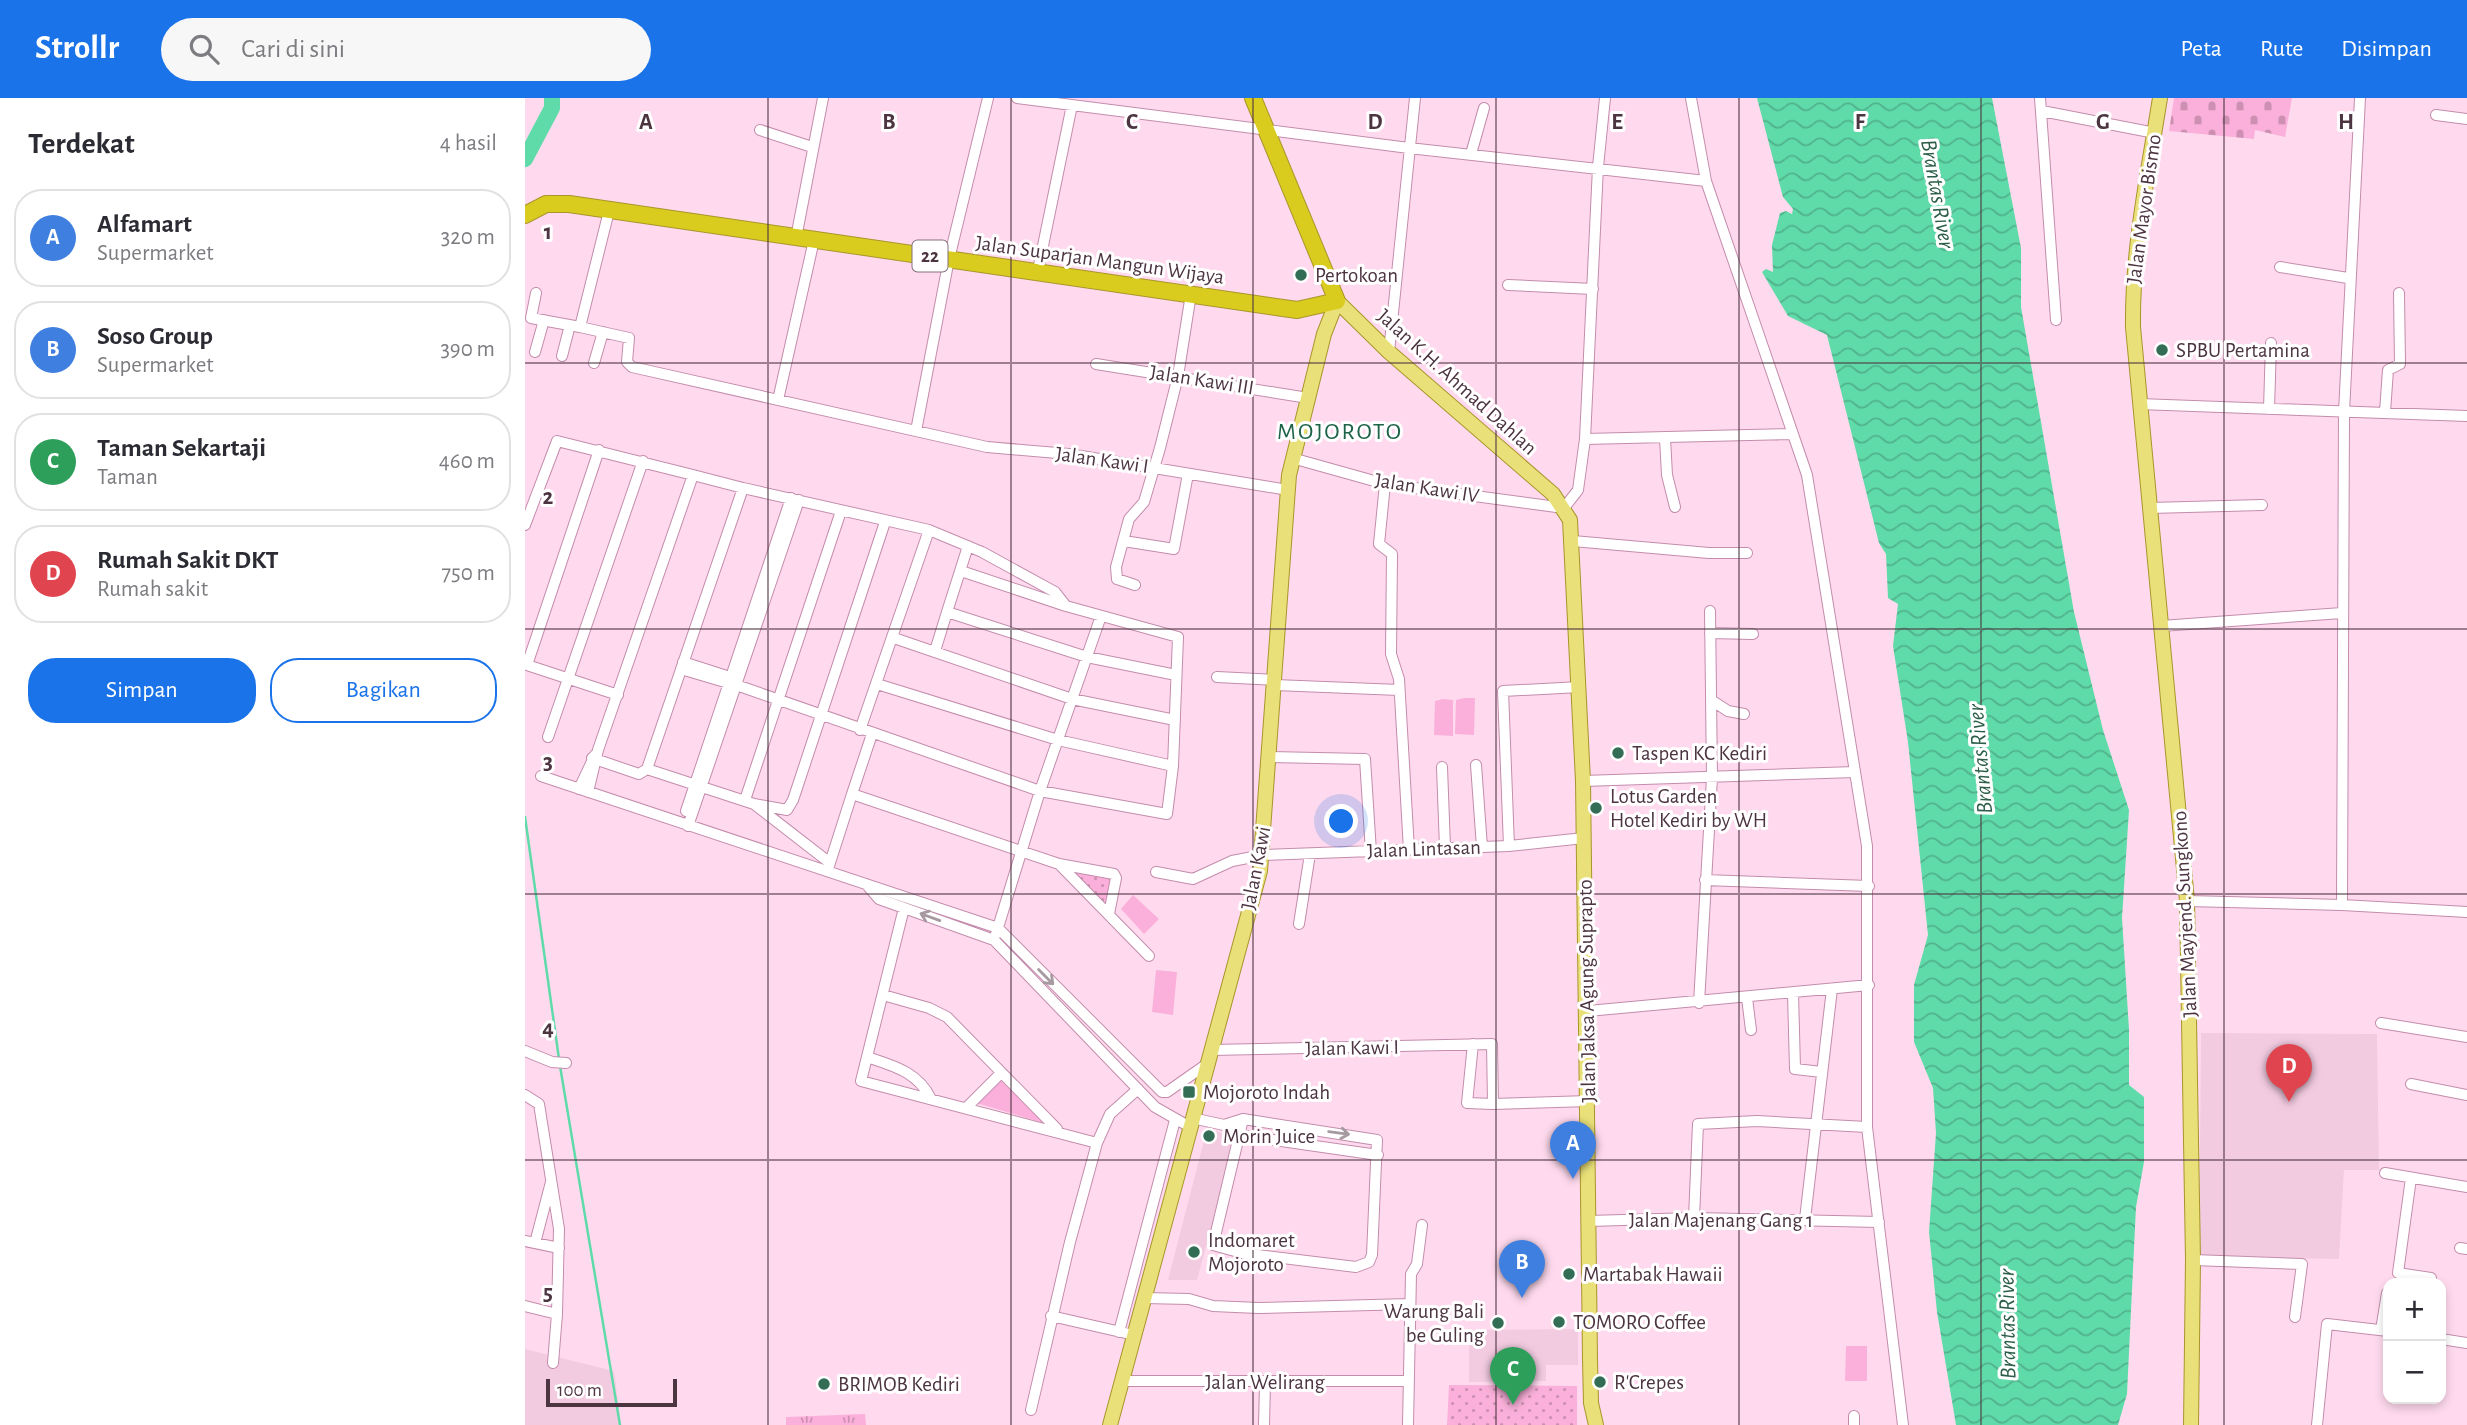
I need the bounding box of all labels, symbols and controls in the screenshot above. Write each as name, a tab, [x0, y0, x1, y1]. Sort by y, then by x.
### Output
search box	[161, 18, 651, 81]
icon: search	[185, 30, 223, 68]
text: Strollr	[35, 32, 119, 65]
text: Cari di sini	[241, 36, 345, 62]
text: Peta	[2181, 37, 2222, 61]
text: Rute	[2260, 37, 2303, 61]
text: Disimpan	[2341, 37, 2432, 61]
text: A	[639, 111, 653, 134]
text: B	[882, 111, 896, 134]
text: C	[1126, 111, 1138, 134]
text: D	[1367, 111, 1383, 134]
text: E	[1611, 111, 1623, 134]
text: F	[1855, 111, 1866, 134]
text: G	[2096, 111, 2110, 134]
text: H	[2338, 111, 2354, 134]
text: Terdekat	[28, 129, 135, 159]
text: 4 hasil	[440, 132, 497, 155]
street label: Jalan Mayor Bismo	[2123, 133, 2165, 285]
water label: Brantas River	[1916, 138, 1958, 251]
text: Alfamart	[97, 211, 192, 237]
text: 1	[544, 221, 552, 244]
text: A	[46, 226, 60, 249]
text: 320 m	[441, 226, 495, 249]
street label: Jalan Suparjan Mangun Wijaya	[974, 232, 1226, 288]
road number: 22	[913, 240, 947, 272]
text: Supermarket	[97, 242, 214, 265]
place label: Pertokoan	[1315, 265, 1398, 286]
marker: Pertokoan	[1293, 267, 1309, 283]
street label: Jalan K.H. Ahmad Dahlan	[1373, 305, 1541, 459]
text: Soso Group	[97, 323, 213, 349]
text: B	[46, 338, 60, 361]
text: 390 m	[440, 338, 495, 361]
place label: SPBU Pertamina	[2176, 340, 2310, 361]
marker: SPBU Pertamina	[2154, 342, 2170, 358]
text: Supermarket	[97, 354, 214, 377]
street label: Jalan Kawi III	[1148, 361, 1256, 399]
district label: MOJOROTO	[1277, 420, 1403, 444]
text: Taman Sekartaji	[97, 435, 266, 461]
street label: Jalan Kawi I	[1054, 443, 1150, 477]
text: C	[47, 450, 59, 473]
text: 460 m	[439, 450, 495, 473]
text: Taman	[97, 466, 158, 489]
street label: Jalan Kawi IV	[1373, 469, 1481, 507]
text: 2	[543, 486, 554, 509]
text: Rumah Sakit DKT	[97, 547, 279, 573]
text: D	[45, 562, 61, 585]
text: 750 m	[441, 562, 495, 585]
text: Rumah sakit	[97, 578, 208, 601]
button: Simpan	[28, 658, 256, 723]
button: Bagikan	[270, 658, 497, 723]
water label: Brantas River	[1965, 703, 1997, 815]
place label: Taspen KC Kediri	[1632, 743, 1767, 764]
marker: Taspen KC Kediri	[1610, 745, 1626, 761]
text: 3	[543, 751, 553, 774]
place label: Lotus Garden Hotel Kediri by WH	[1610, 786, 1767, 831]
marker: Lotus Garden Hotel Kediri by WH	[1588, 800, 1604, 816]
your location	[1324, 804, 1358, 838]
street label: Jalan Mayjend. Sungkono	[2169, 810, 2201, 1018]
street label: Jalan Kawi	[1238, 824, 1274, 912]
street label: Jalan Lintasan	[1367, 837, 1481, 861]
street label: Jalan Jaksa Agung Suprapto	[1575, 879, 1599, 1103]
one-way arrow	[919, 910, 941, 922]
one-way arrow	[1037, 968, 1054, 985]
text: 4	[542, 1017, 554, 1040]
street label: Jalan Kawi I	[1305, 1037, 1399, 1059]
pin: D	[2266, 1044, 2312, 1102]
place label: Mojoroto Indah	[1203, 1082, 1330, 1103]
marker: Mojoroto Indah	[1181, 1084, 1197, 1100]
pin: A	[1550, 1121, 1596, 1179]
place label: Morin Juice	[1223, 1126, 1315, 1147]
one-way arrow	[1327, 1126, 1350, 1139]
marker: Morin Juice	[1201, 1128, 1217, 1144]
street label: Jalan Majenang Gang 1	[1629, 1210, 1813, 1231]
place label: Indomaret Mojoroto	[1208, 1230, 1295, 1275]
pin: B	[1499, 1240, 1545, 1298]
marker: Indomaret Mojoroto	[1186, 1244, 1202, 1260]
place label: Martabak Hawaii	[1583, 1264, 1723, 1285]
marker: Martabak Hawaii	[1561, 1266, 1577, 1282]
water label: Brantas River	[1996, 1268, 2020, 1379]
map controls	[2383, 1278, 2446, 1404]
button: +	[2383, 1278, 2446, 1341]
text: 5	[543, 1282, 553, 1305]
place label: Warung Bali be Guling	[1384, 1301, 1485, 1346]
place label: TOMORO Coffee	[1573, 1312, 1706, 1333]
marker: TOMORO Coffee	[1551, 1314, 1567, 1330]
marker: Warung Bali be Guling	[1490, 1315, 1506, 1331]
button: −	[2383, 1341, 2446, 1404]
pin: C	[1490, 1347, 1536, 1405]
street label: Jalan Welirang	[1205, 1372, 1326, 1393]
place label: R'Crepes	[1614, 1372, 1684, 1393]
place label: BRIMOB Kediri	[838, 1374, 960, 1395]
marker: R'Crepes	[1592, 1374, 1608, 1390]
scale bar	[546, 1376, 677, 1408]
marker: BRIMOB Kediri	[816, 1376, 832, 1392]
text: 100 m	[557, 1381, 602, 1400]

